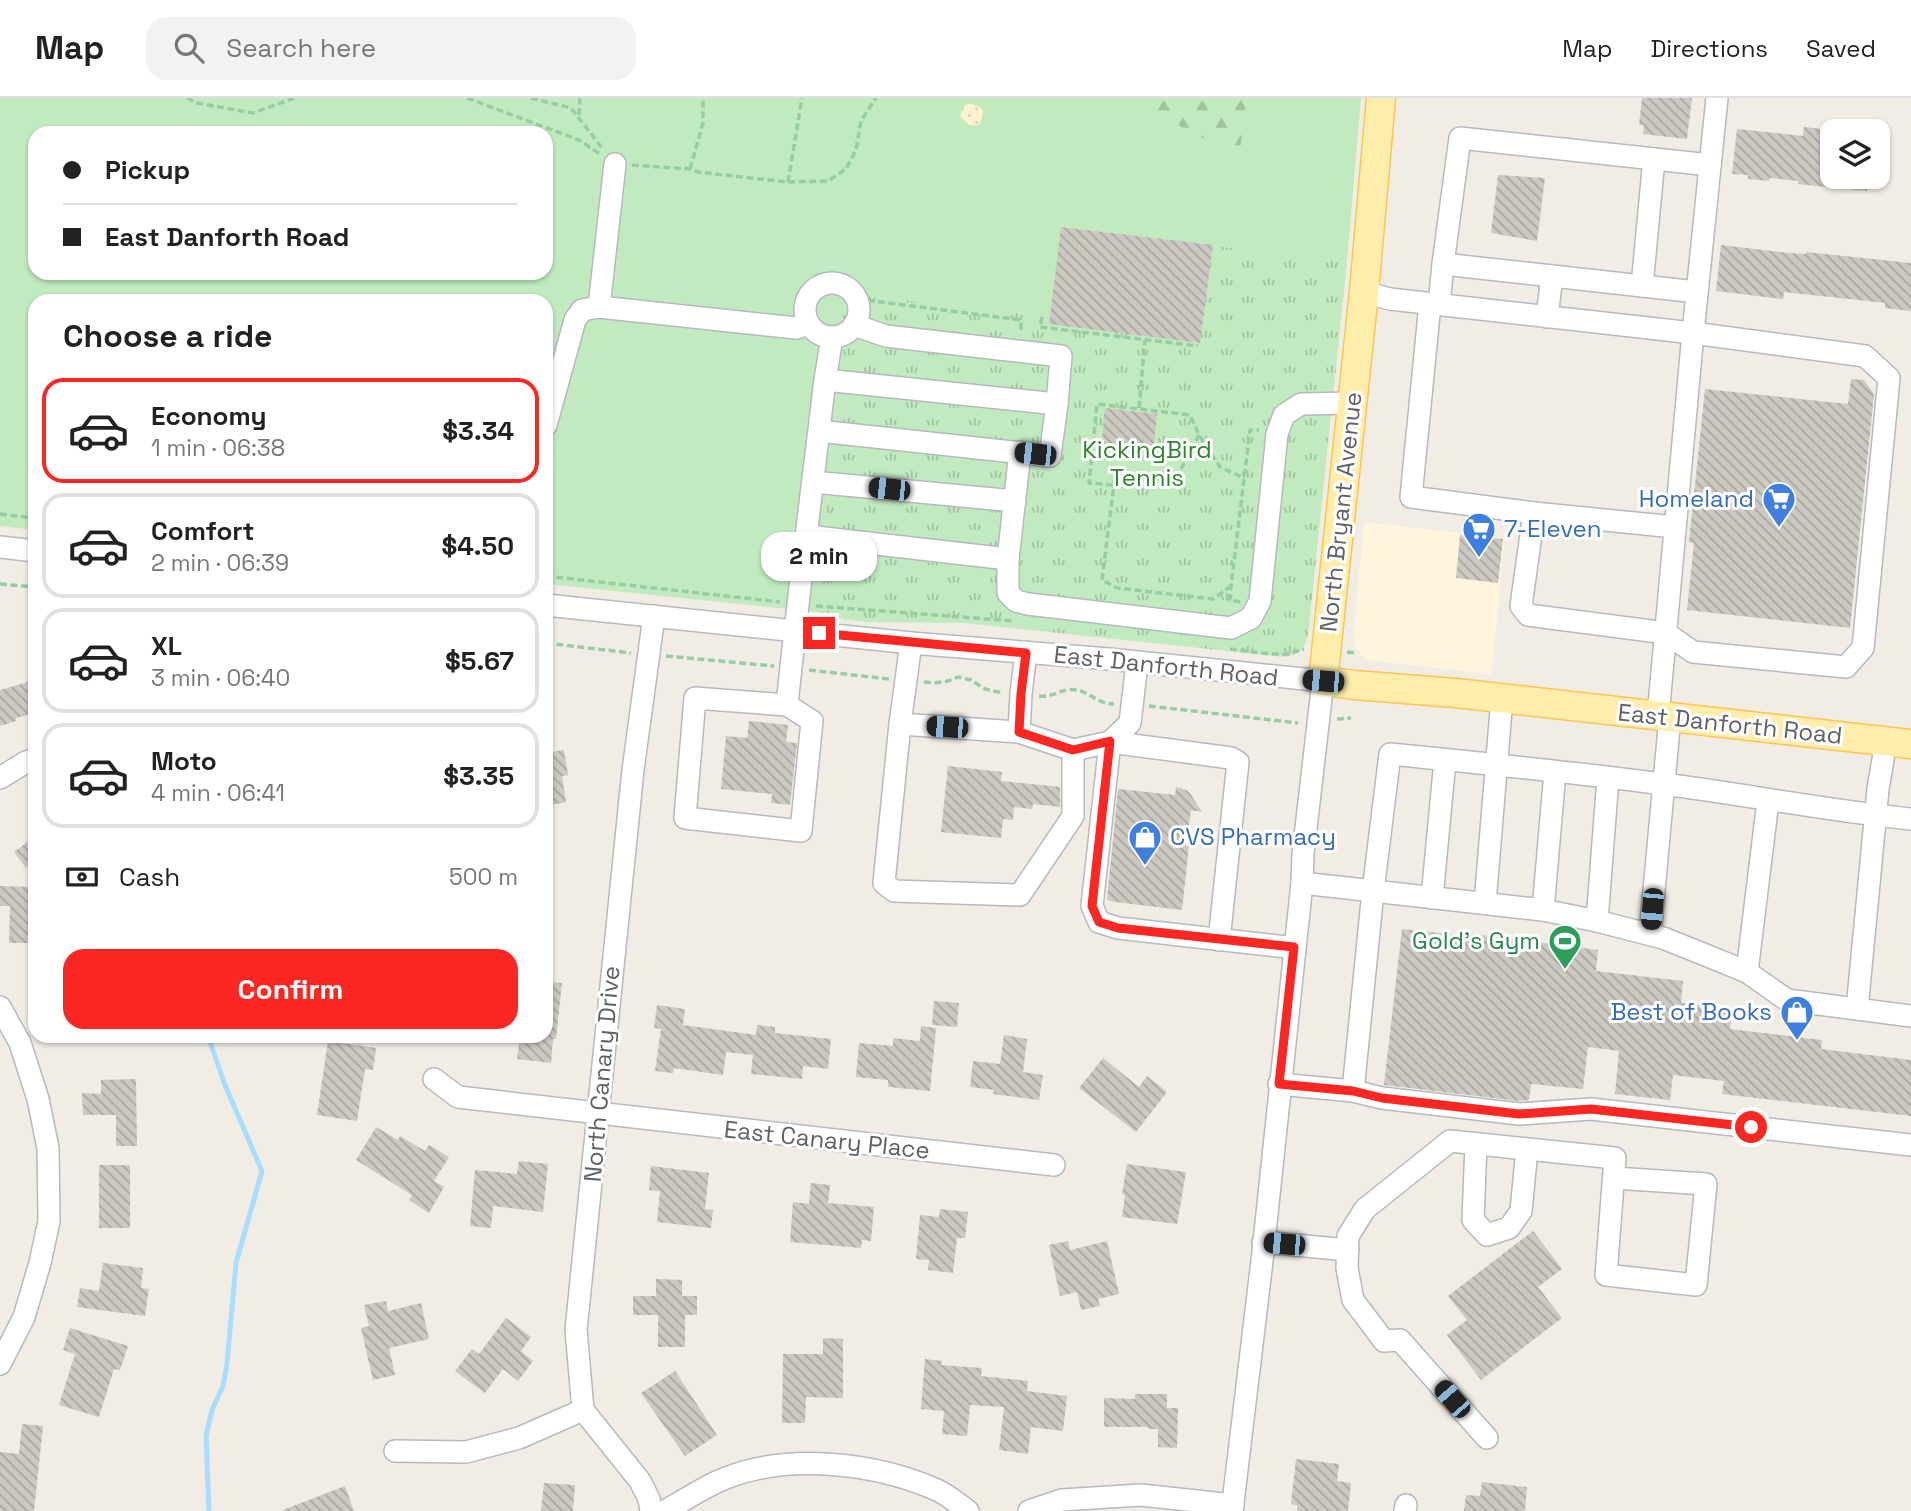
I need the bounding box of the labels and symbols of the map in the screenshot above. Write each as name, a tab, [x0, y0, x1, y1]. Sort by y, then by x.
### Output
street label: North Bryant Avenue	[1312, 390, 1369, 633]
park label: KickingBird Tennis	[1082, 434, 1212, 493]
car	[1014, 441, 1057, 467]
car	[868, 476, 911, 502]
supermarket icon: Homeland	[1760, 480, 1798, 529]
place label: Homeland	[1639, 483, 1754, 514]
supermarket icon: 7-Eleven	[1460, 510, 1498, 559]
place label: 7-Eleven	[1504, 513, 1602, 544]
callout: 2 min	[761, 532, 877, 580]
route end	[803, 617, 835, 649]
street label: East Danforth Road	[1052, 638, 1280, 693]
car	[1302, 669, 1345, 693]
street label: East Danforth Road	[1616, 696, 1844, 751]
car	[926, 715, 969, 739]
shop icon: CVS Pharmacy	[1126, 818, 1164, 867]
place label: CVS Pharmacy	[1170, 821, 1336, 852]
car	[1640, 887, 1665, 931]
sports icon: Gold's Gym	[1546, 922, 1584, 971]
place label: Gold's Gym	[1412, 925, 1540, 956]
street label: North Canary Drive	[577, 965, 626, 1183]
shop icon: Best of Books	[1778, 993, 1816, 1042]
place label: Best of Books	[1610, 996, 1772, 1027]
route start	[1735, 1111, 1767, 1143]
street label: East Canary Place	[723, 1113, 931, 1166]
car	[1263, 1232, 1306, 1256]
car	[1431, 1376, 1474, 1422]

